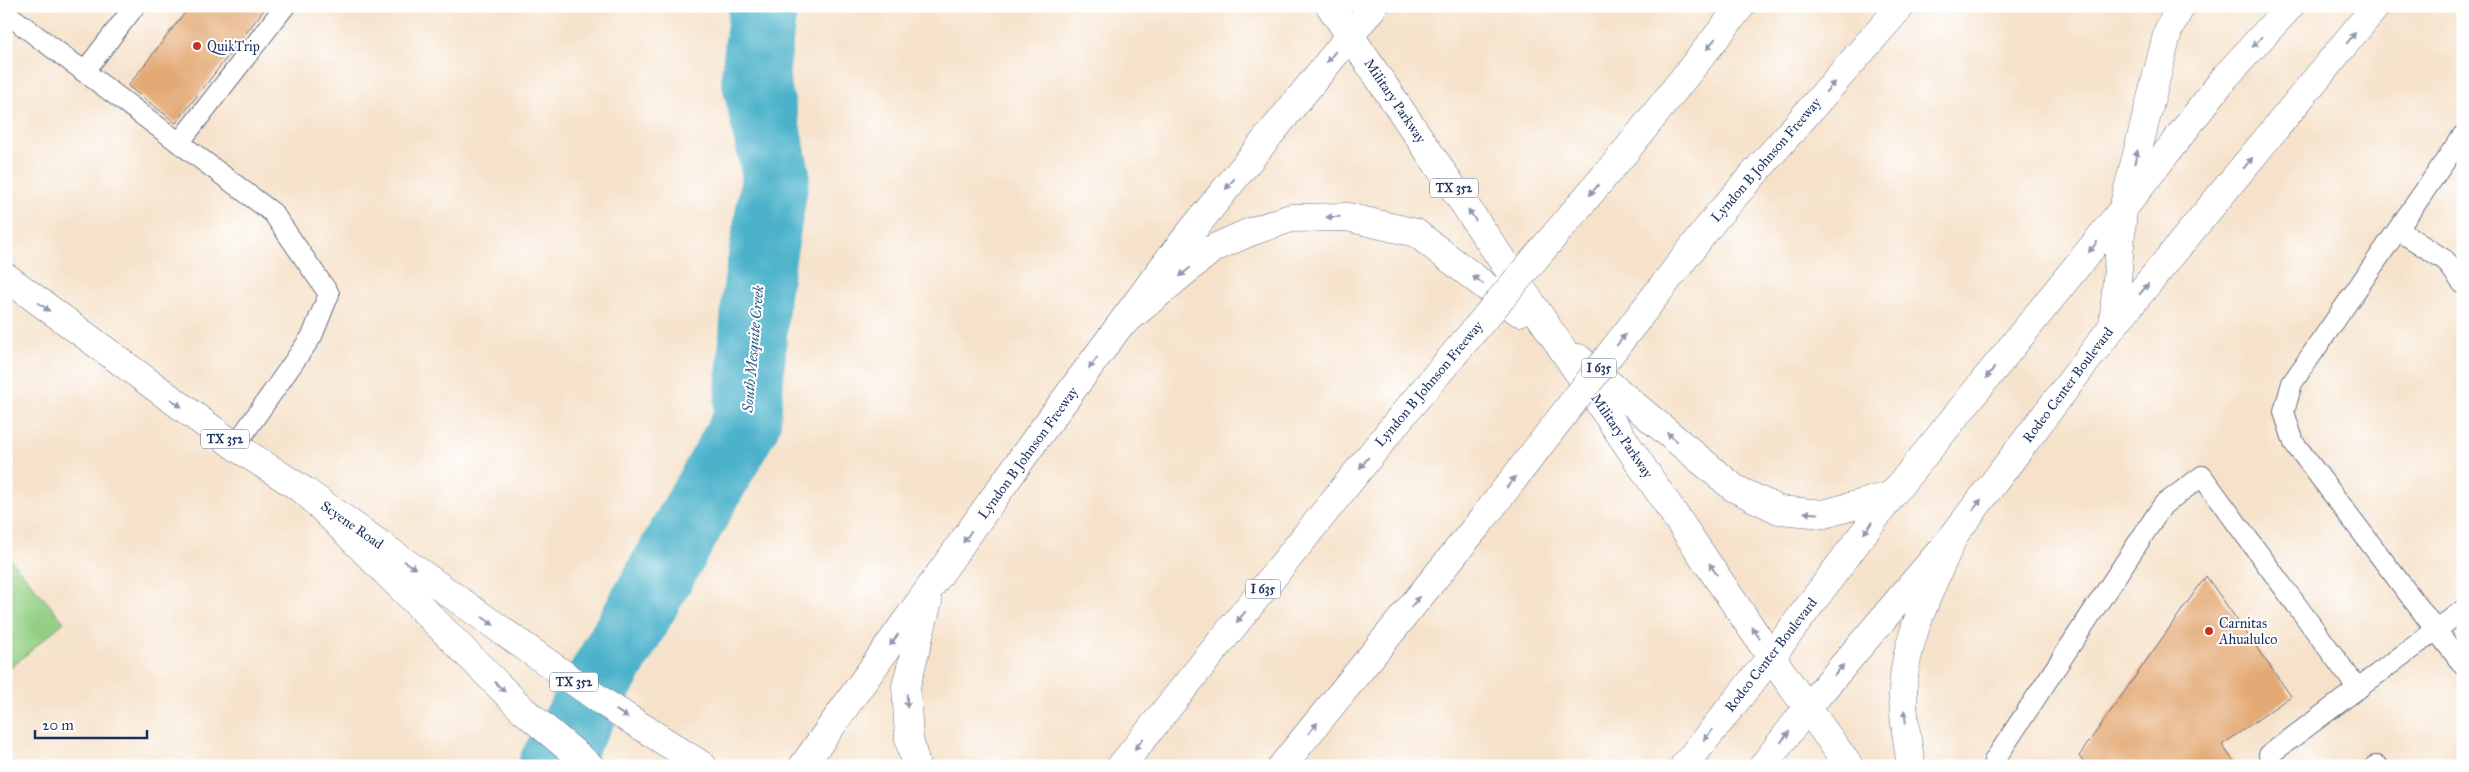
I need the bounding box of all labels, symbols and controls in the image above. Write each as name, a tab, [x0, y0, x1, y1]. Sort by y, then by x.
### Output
one-way arrow	[2345, 31, 2356, 44]
one-way arrow	[2251, 36, 2263, 48]
place label: QuikTrip	[207, 38, 260, 55]
one-way arrow	[1705, 38, 1716, 51]
marker: QuikTrip	[191, 40, 203, 52]
one-way arrow	[1326, 50, 1337, 63]
street label: Military Parkway	[1360, 56, 1430, 147]
one-way arrow	[1825, 81, 1836, 94]
street label: Lyndon B Johnson Freeway	[1707, 94, 1826, 226]
one-way arrow	[2133, 150, 2141, 165]
one-way arrow	[2242, 157, 2253, 170]
one-way arrow	[1224, 177, 1235, 190]
road number: TX 352	[1430, 178, 1478, 198]
one-way arrow	[1588, 183, 1599, 196]
one-way arrow	[1467, 208, 1477, 221]
one-way arrow	[1325, 214, 1341, 222]
one-way arrow	[2087, 240, 2098, 253]
one-way arrow	[1178, 266, 1191, 277]
one-way arrow	[1472, 275, 1485, 286]
one-way arrow	[2139, 282, 2150, 295]
water label: South Mesquite Creek	[738, 284, 768, 414]
one-way arrow	[38, 302, 51, 312]
street label: Lyndon B Johnson Freeway	[1371, 317, 1488, 451]
street label: Rodeo Center Boulevard	[2019, 324, 2117, 446]
one-way arrow	[1616, 333, 1626, 347]
one-way arrow	[1087, 356, 1098, 369]
road number: I 635	[1582, 358, 1616, 378]
one-way arrow	[1985, 366, 1996, 379]
street label: Lyndon B Johnson Freeway	[974, 383, 1083, 523]
street label: Military Parkway	[1587, 391, 1657, 482]
one-way arrow	[169, 398, 182, 408]
road number: TX 352	[201, 429, 249, 448]
one-way arrow	[1666, 431, 1679, 442]
one-way arrow	[1359, 456, 1370, 469]
one-way arrow	[1505, 476, 1516, 489]
street label: Scyene Road	[317, 497, 387, 553]
one-way arrow	[1971, 499, 1982, 512]
one-way arrow	[1802, 509, 1818, 517]
one-way arrow	[1863, 521, 1873, 535]
one-way arrow	[962, 531, 972, 544]
one-way arrow	[403, 560, 416, 570]
one-way arrow	[1708, 562, 1718, 576]
road number: I 635	[1246, 580, 1280, 598]
one-way arrow	[1410, 595, 1421, 608]
street label: Rodeo Center Boulevard	[1721, 595, 1821, 715]
one-way arrow	[1235, 610, 1246, 623]
place label: Carnitas Ahualulco	[2218, 615, 2278, 648]
one-way arrow	[482, 616, 495, 626]
marker: Carnitas Ahualulco	[2203, 625, 2215, 637]
one-way arrow	[1751, 626, 1761, 640]
one-way arrow	[889, 633, 899, 647]
one-way arrow	[1834, 664, 1845, 677]
road number: TX 352	[550, 672, 598, 692]
one-way arrow	[494, 681, 506, 693]
one-way arrow	[903, 694, 911, 710]
scale bar	[35, 707, 148, 739]
one-way arrow	[615, 709, 628, 719]
one-way arrow	[1901, 709, 1909, 725]
text: 20 m	[42, 716, 74, 734]
one-way arrow	[1307, 722, 1318, 735]
one-way arrow	[1702, 729, 1713, 742]
one-way arrow	[1780, 730, 1791, 743]
one-way arrow	[1133, 737, 1144, 750]

